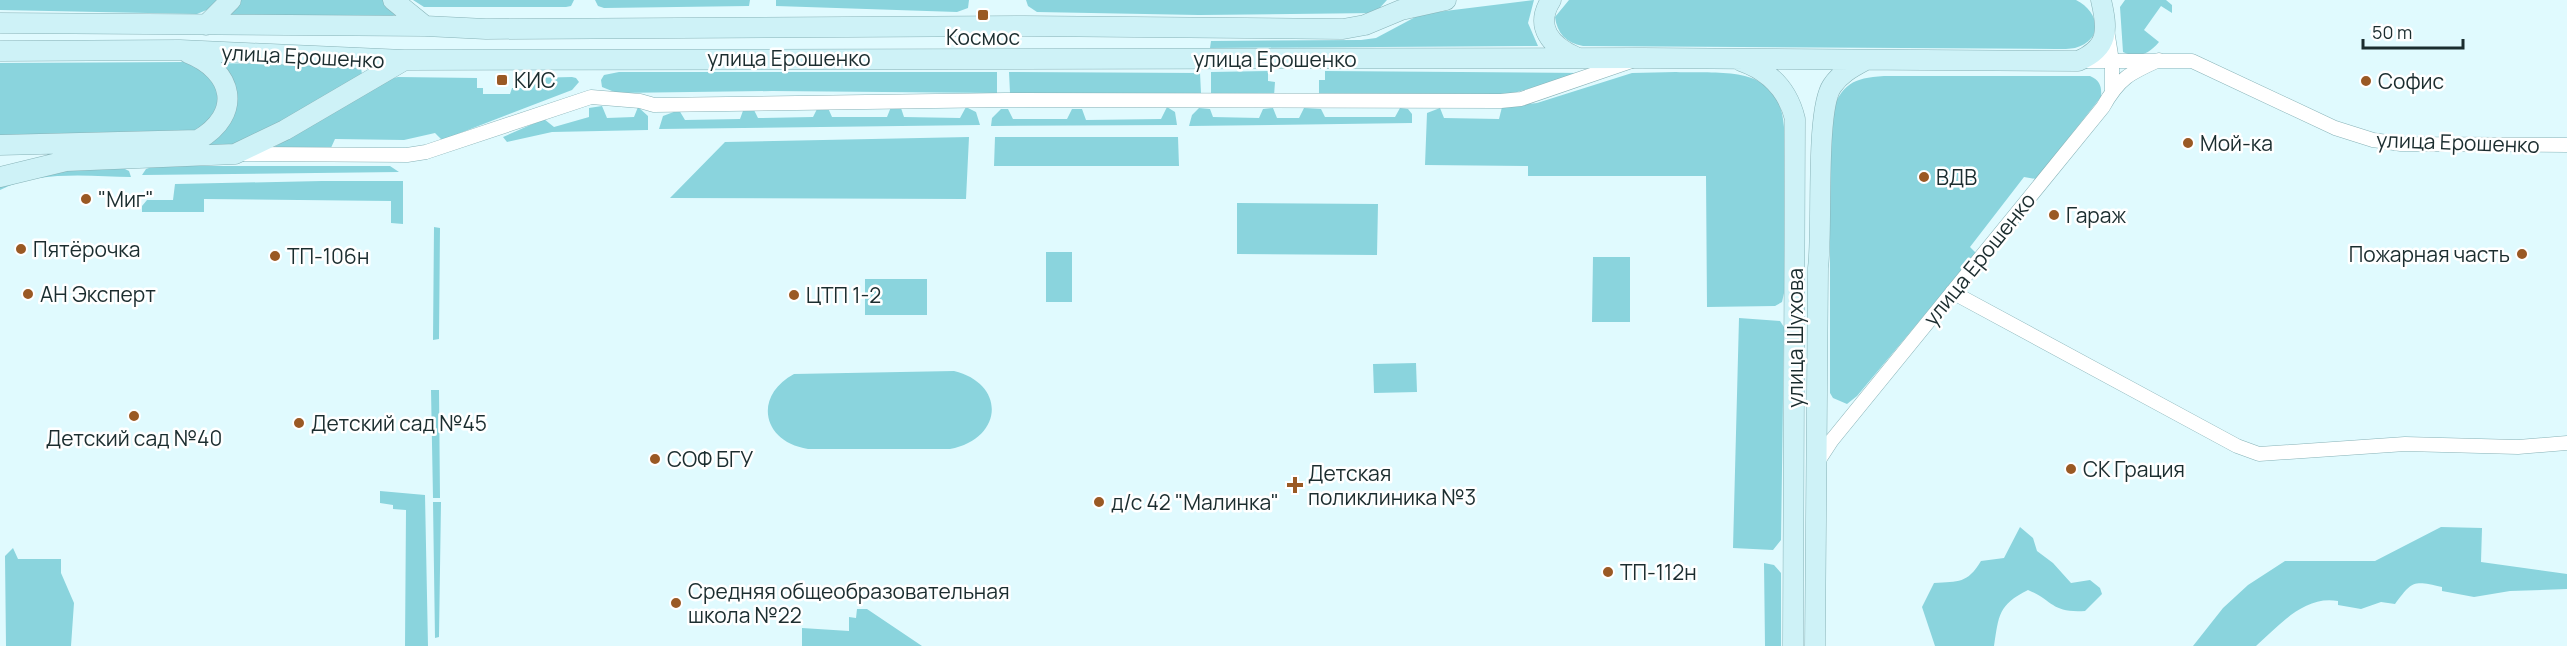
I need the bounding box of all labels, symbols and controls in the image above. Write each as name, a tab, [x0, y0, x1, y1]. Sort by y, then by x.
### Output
marker: Космос	[976, 8, 990, 22]
scale bar	[2363, 12, 2464, 50]
text: 50 m	[2372, 20, 2412, 44]
place label: Космос	[946, 23, 1020, 51]
street label: улица Ерошенко	[221, 38, 385, 74]
street label: улица Ерошенко	[707, 44, 871, 72]
street label: улица Ерошенко	[1193, 45, 1357, 73]
place label: КИС	[514, 66, 556, 94]
place label: Софис	[2378, 67, 2444, 95]
marker: КИС	[495, 73, 509, 87]
marker: Софис	[2359, 74, 2373, 88]
street label: улица Ерошенко	[2376, 125, 2540, 159]
place label: Мой-ка	[2200, 129, 2273, 157]
marker: Мой-ка	[2181, 136, 2195, 150]
place label: ВДВ	[1936, 163, 1977, 191]
marker: ВДВ	[1917, 170, 1931, 184]
place label: "Миг"	[98, 185, 154, 213]
street label: улица Ерошенко	[1917, 187, 2041, 331]
marker: "Миг"	[79, 192, 93, 206]
place label: Гараж	[2066, 201, 2126, 229]
marker: Гараж	[2047, 208, 2061, 222]
place label: Пятёрочка	[33, 235, 140, 263]
place label: Пожарная часть	[2349, 240, 2510, 268]
marker: Пятёрочка	[14, 242, 28, 256]
place label: ТП-106н	[287, 242, 369, 270]
marker: Пожарная часть	[2515, 247, 2529, 261]
marker: ТП-106н	[268, 249, 282, 263]
street label: улица Шухова	[1781, 268, 1809, 408]
place label: АН Эксперт	[40, 280, 156, 308]
place label: ЦТП 1-2	[806, 281, 881, 309]
marker: АН Эксперт	[21, 287, 35, 301]
marker: ЦТП 1-2	[787, 288, 801, 302]
marker: Детский сад №40	[127, 409, 141, 423]
place label: Детский сад №45	[311, 409, 487, 437]
marker: Детский сад №45	[292, 416, 306, 430]
place label: Детский сад №40	[46, 424, 222, 452]
place label: СОФ БГУ	[667, 445, 753, 473]
marker: СОФ БГУ	[648, 452, 662, 466]
place label: СК Грация	[2083, 455, 2185, 483]
place label: Детская поликлиника №3	[1308, 459, 1476, 511]
marker: СК Грация	[2064, 462, 2078, 476]
marker: Детская поликлиника №3	[1286, 476, 1304, 494]
place label: д/с 42 "Малинка"	[1111, 488, 1279, 516]
marker: д/с 42 "Малинка"	[1092, 495, 1106, 509]
place label: ТП-112н	[1620, 558, 1697, 586]
marker: ТП-112н	[1601, 565, 1615, 579]
place label: Средняя общеобразовательная школа №22	[688, 577, 1010, 629]
marker: Средняя общеобразовательная школа №22	[669, 596, 683, 610]

